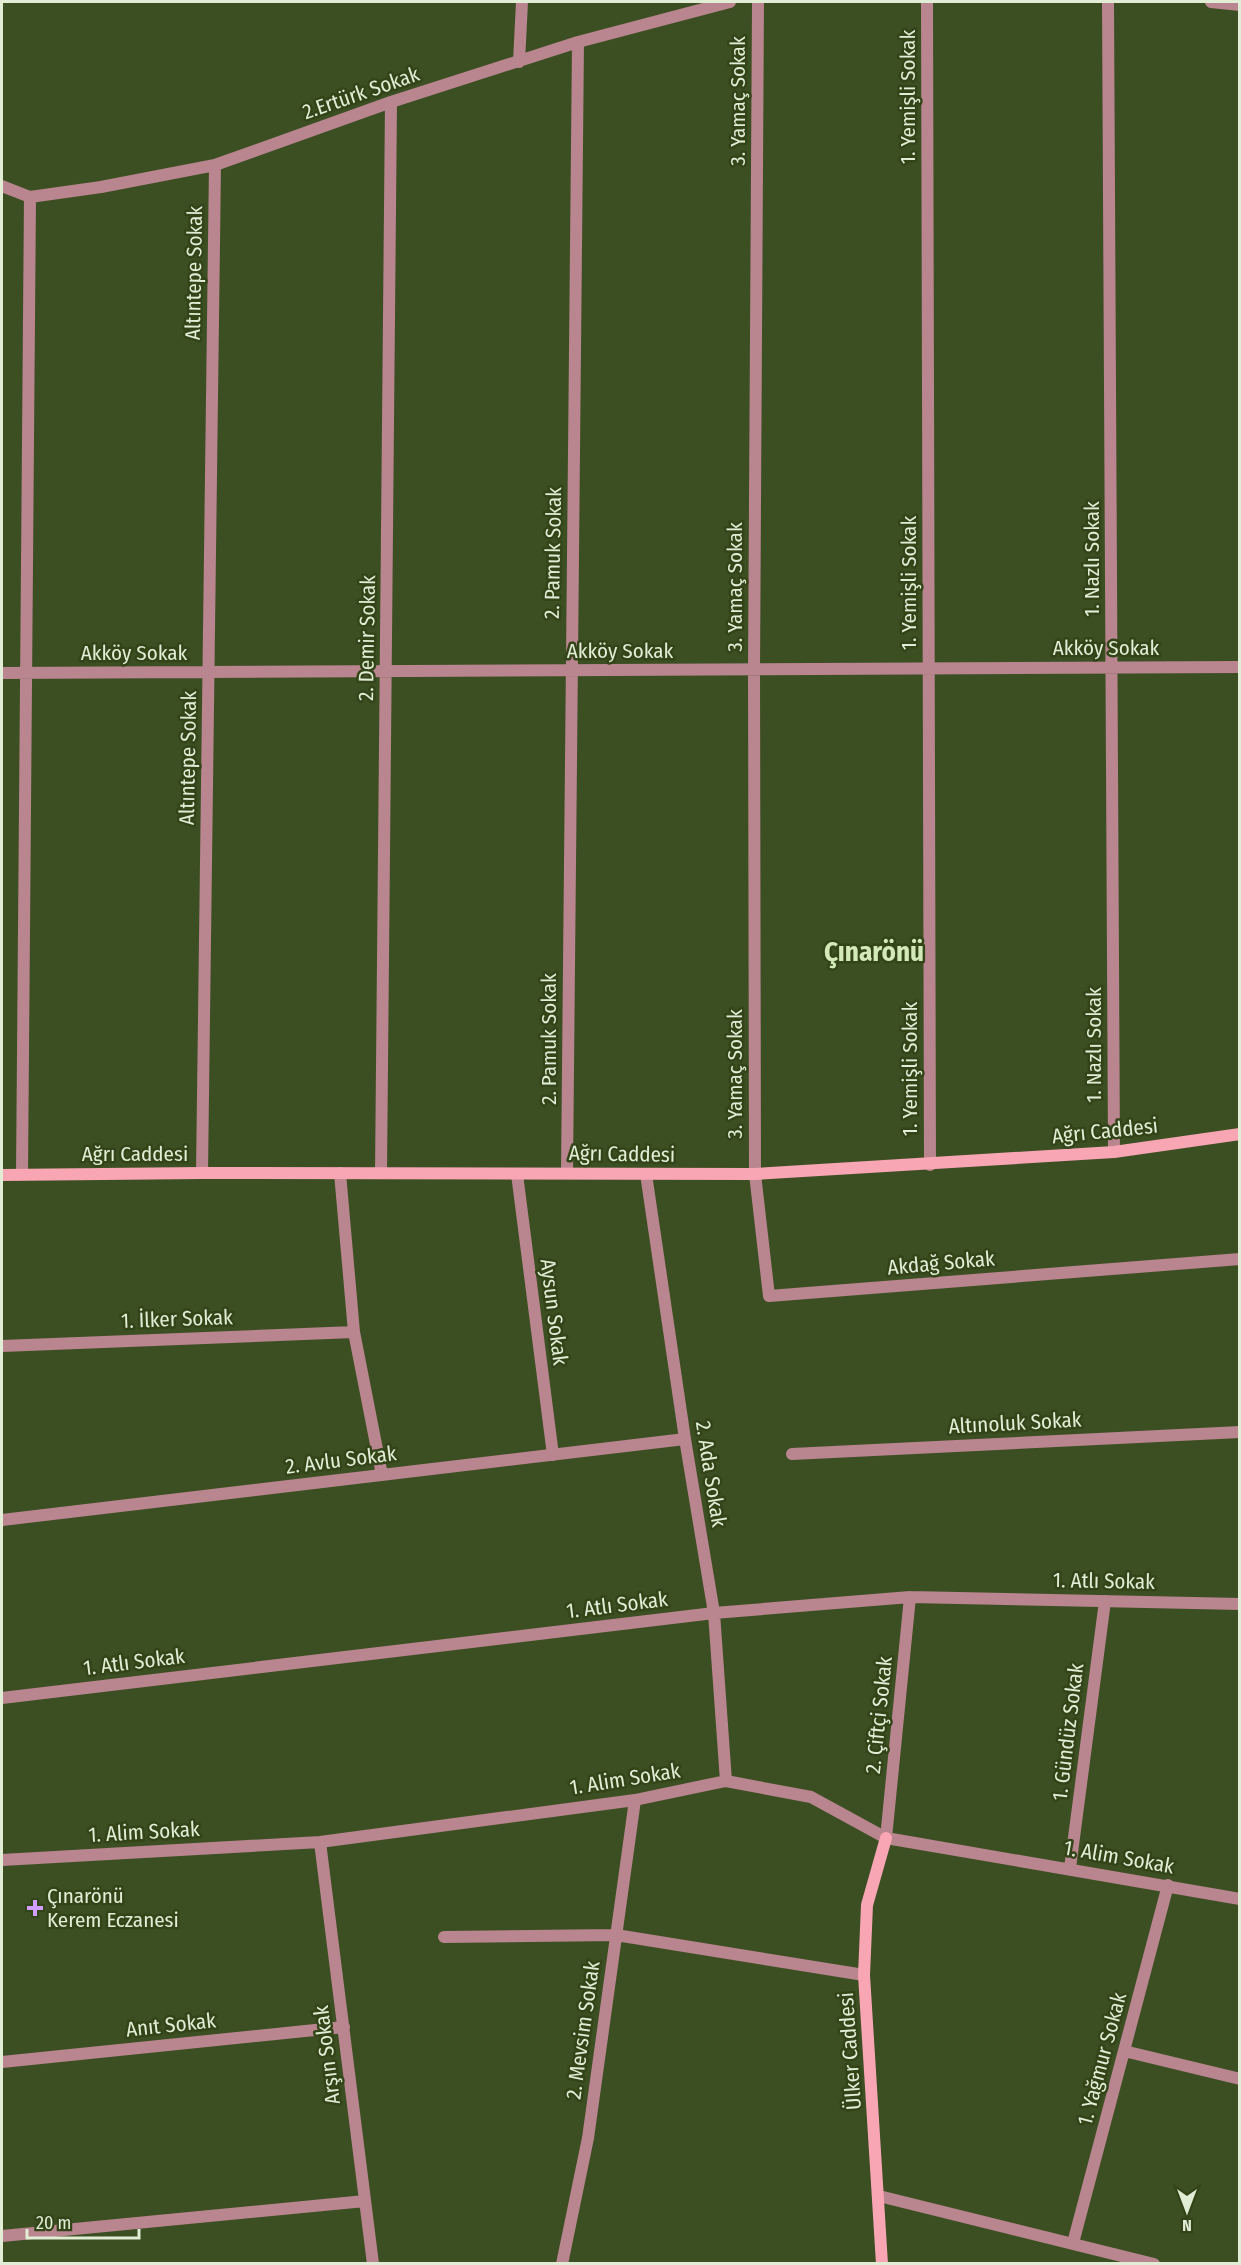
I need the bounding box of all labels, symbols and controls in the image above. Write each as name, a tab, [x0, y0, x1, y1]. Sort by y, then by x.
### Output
street label: 1. Yemişli Sokak	[895, 30, 921, 164]
street label: 3. Yamaç Sokak	[725, 36, 751, 166]
street label: 2.Ertürk Sokak	[299, 61, 423, 125]
street label: Altıntepe Sokak	[180, 205, 208, 340]
street label: 2. Pamuk Sokak	[539, 487, 567, 619]
street label: 1. Nazlı Sokak	[1079, 501, 1105, 617]
street label: 1. Yemişli Sokak	[896, 516, 922, 650]
street label: 3. Yamaç Sokak	[722, 522, 748, 652]
street label: 2. Demir Sokak	[353, 575, 381, 701]
street label: Akköy Sokak	[1053, 635, 1160, 661]
street label: Akköy Sokak	[567, 638, 674, 664]
street label: Akköy Sokak	[81, 640, 188, 666]
street label: Altıntepe Sokak	[174, 690, 202, 825]
district label: Çınarönü	[824, 936, 924, 969]
street label: 2. Pamuk Sokak	[536, 973, 562, 1105]
street label: 1. Nazlı Sokak	[1081, 987, 1107, 1103]
street label: 1. Yemişli Sokak	[897, 1002, 923, 1136]
street label: 3. Yamaç Sokak	[722, 1009, 748, 1139]
street label: Ağrı Caddesi	[1051, 1113, 1159, 1149]
street label: Ağrı Caddesi	[569, 1140, 675, 1168]
street label: Ağrı Caddesi	[82, 1141, 188, 1167]
street label: Akdağ Sokak	[886, 1245, 996, 1281]
street label: Aysun Sokak	[535, 1257, 573, 1367]
street label: 1. İlker Sokak	[121, 1304, 234, 1334]
street label: Altınoluk Sokak	[948, 1407, 1082, 1439]
street label: 2. Ada Sokak	[690, 1419, 732, 1529]
street label: 2. Avlu Sokak	[284, 1440, 398, 1480]
street label: 1. Atlı Sokak	[1053, 1567, 1155, 1595]
street label: 1. Atlı Sokak	[565, 1586, 669, 1624]
street label: 1. Atlı Sokak	[82, 1643, 186, 1681]
street label: 2. Çiftçi Sokak	[860, 1655, 898, 1775]
street label: 1. Gündüz Sokak	[1047, 1662, 1089, 1802]
street label: 1. Alim Sokak	[568, 1757, 682, 1801]
street label: 1. Alim Sokak	[88, 1816, 201, 1848]
street label: 1. Alim Sokak	[1062, 1835, 1176, 1880]
place label: Çınarönü Kerem Eczanesi	[47, 1883, 179, 1933]
marker: Çınarönü Kerem Eczanesi	[28, 1901, 42, 1915]
street label: 2. Mevsim Sokak	[560, 1959, 606, 2101]
street label: 1. Yağmur Sokak	[1072, 1989, 1132, 2128]
street label: Ülker Caddesi	[833, 1991, 867, 2111]
street label: Arşın Sokak	[308, 2004, 346, 2106]
street label: Anıt Sokak	[125, 2007, 217, 2043]
north arrow	[1157, 2181, 1217, 2241]
scale bar	[27, 2202, 140, 2240]
text: 20 m	[36, 2212, 71, 2234]
text: N	[1182, 2216, 1192, 2235]

